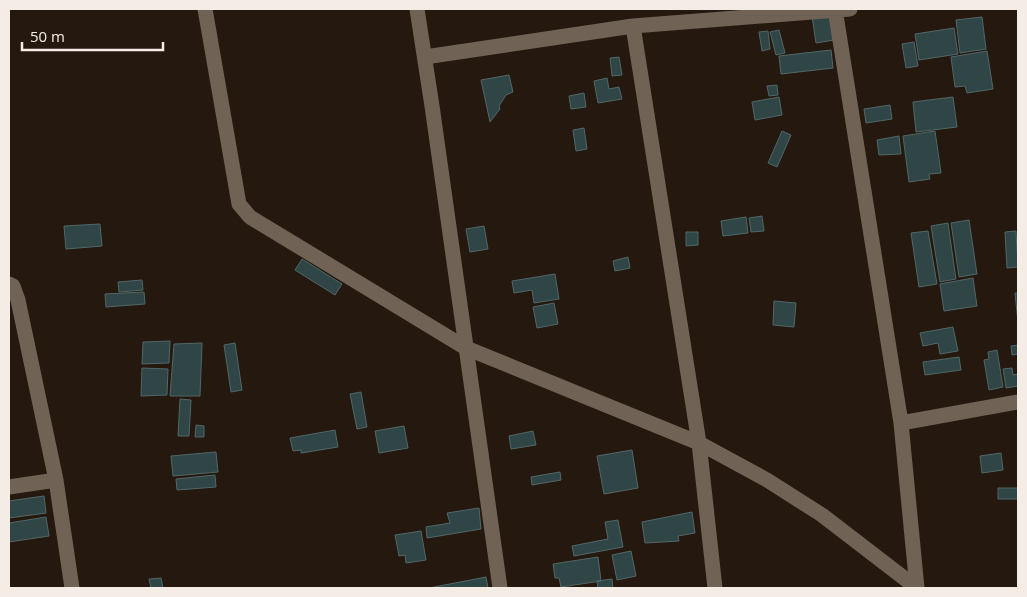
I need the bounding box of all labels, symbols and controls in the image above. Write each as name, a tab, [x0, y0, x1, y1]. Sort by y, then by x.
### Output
scale bar	[22, 20, 164, 52]
text: 50 m	[30, 26, 65, 46]

